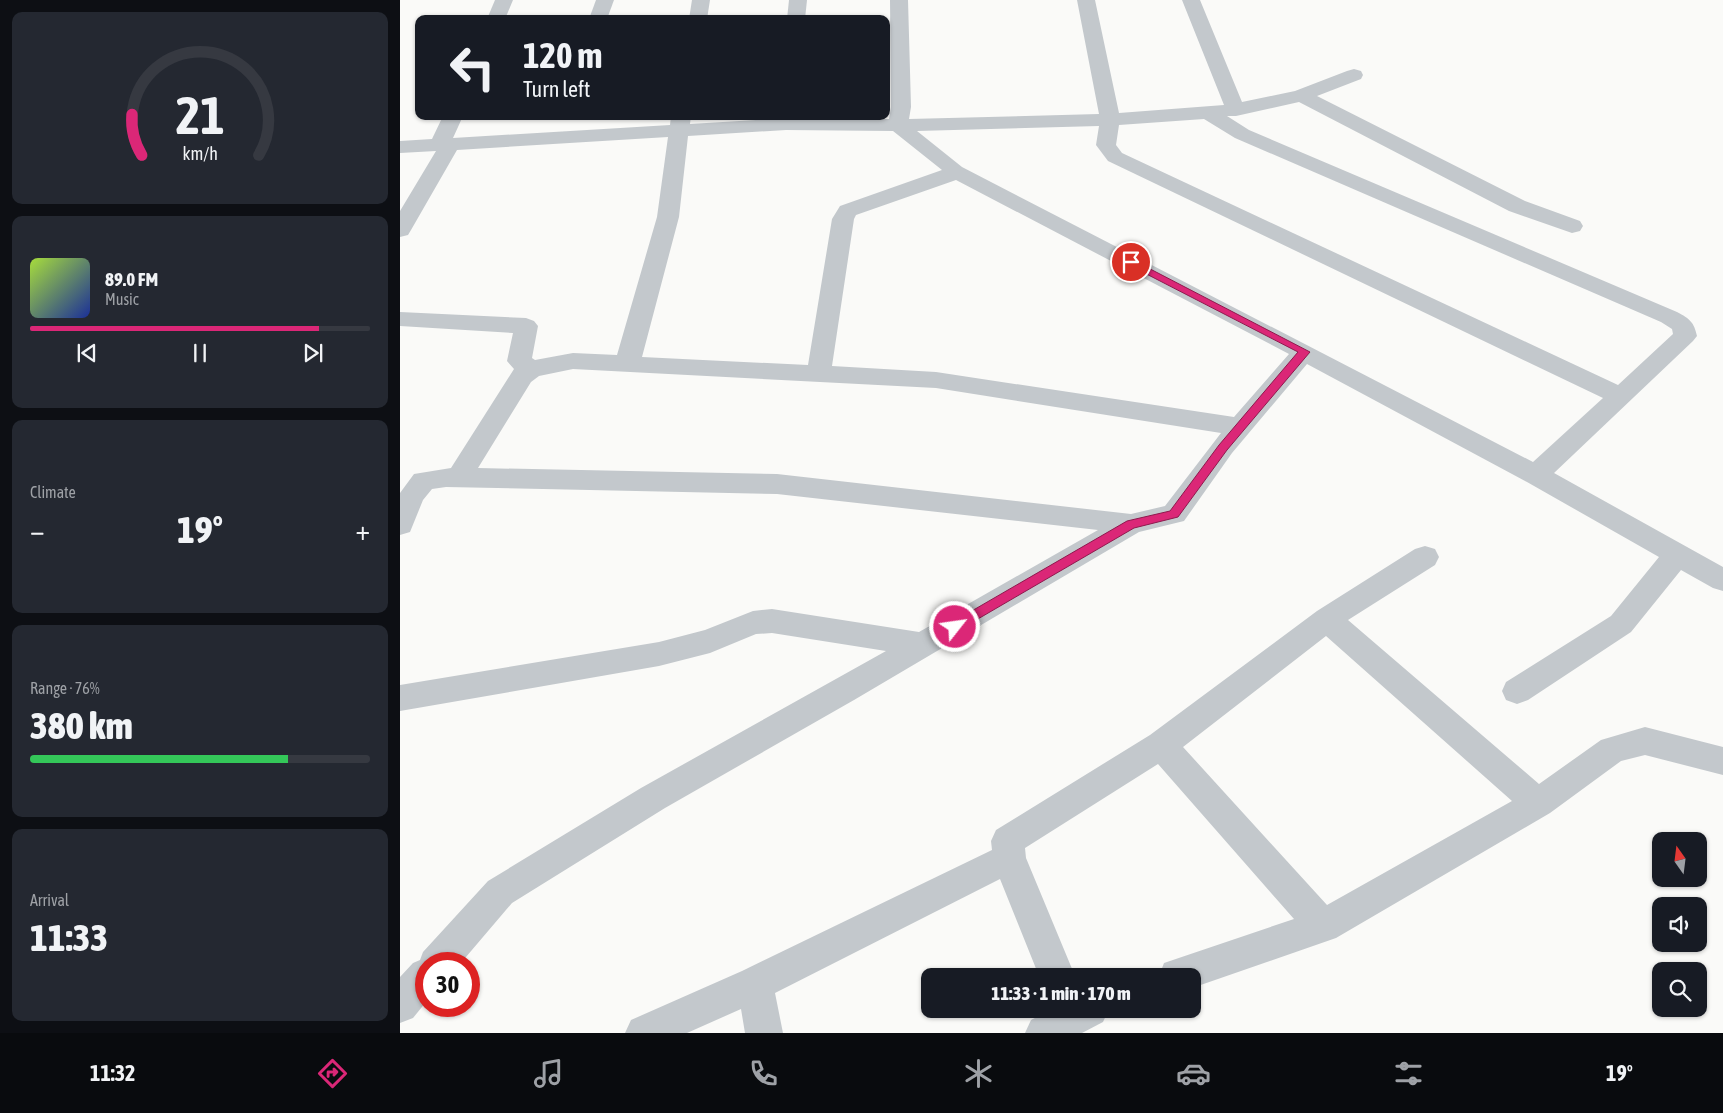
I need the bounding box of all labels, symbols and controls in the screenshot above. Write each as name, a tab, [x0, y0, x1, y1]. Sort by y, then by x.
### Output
icon: left	[440, 35, 505, 100]
text: 120 m	[523, 35, 602, 75]
text: Turn left	[523, 76, 590, 102]
text: 21	[176, 85, 224, 145]
text: km/h	[182, 143, 218, 164]
pin	[1110, 241, 1152, 283]
icon: arrive	[1117, 248, 1145, 276]
text: 89.0 FM	[105, 268, 158, 290]
text: Music	[105, 290, 139, 308]
icon: previous	[73, 339, 101, 367]
icon: pause	[186, 339, 214, 367]
icon: next	[299, 339, 327, 367]
text: Climate	[30, 483, 76, 501]
text: 19°	[177, 508, 223, 551]
text: −	[30, 514, 45, 546]
text: +	[355, 514, 370, 546]
position arrow	[928, 600, 980, 652]
text: Range · 76%	[30, 679, 100, 697]
text: 380 km	[30, 704, 133, 747]
north arrow	[1652, 832, 1708, 888]
map controls	[1652, 832, 1707, 1017]
text: Arrival	[30, 891, 69, 909]
button: sound	[1652, 897, 1707, 952]
text: 11:33	[30, 916, 108, 959]
speed limit sign: 30	[415, 952, 480, 1017]
button: search	[1652, 962, 1707, 1017]
text: 11:33 · 1 min · 170 m	[991, 982, 1131, 1004]
icon: directions	[315, 1056, 350, 1091]
icon: music	[531, 1056, 566, 1091]
icon: phone	[746, 1056, 781, 1091]
icon: climate	[961, 1056, 996, 1091]
icon: car	[1176, 1056, 1211, 1091]
icon: filters	[1391, 1056, 1426, 1091]
text: 11:32	[90, 1060, 135, 1086]
text: 19°	[1606, 1060, 1633, 1086]

